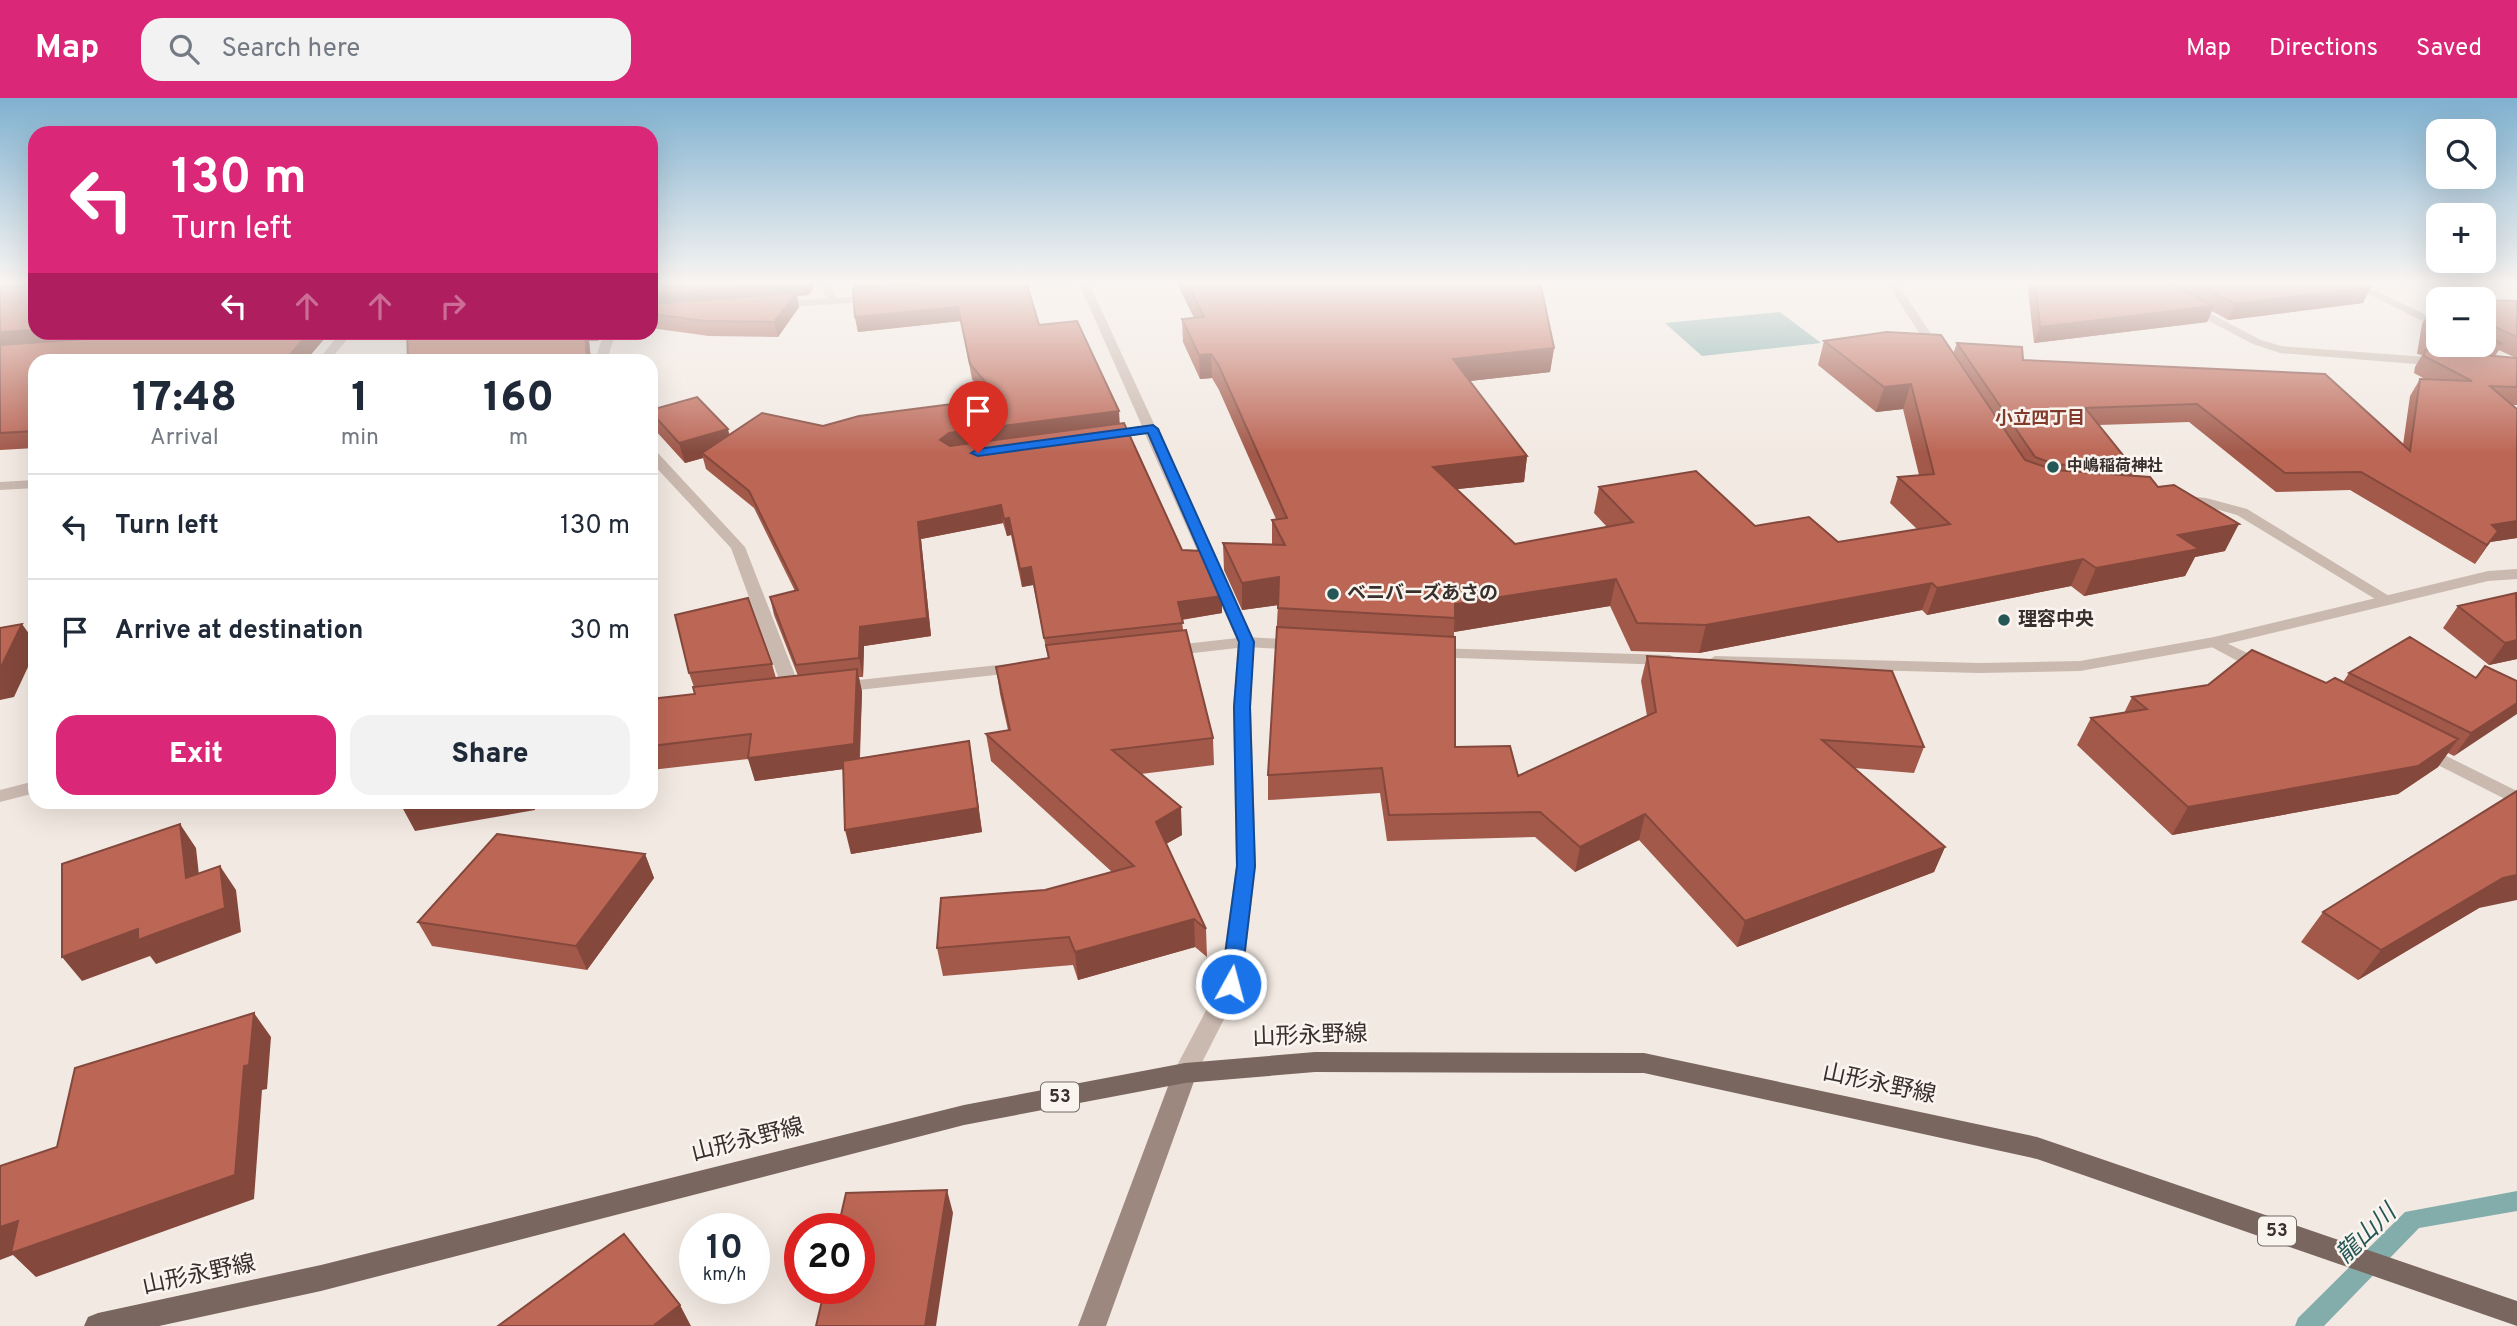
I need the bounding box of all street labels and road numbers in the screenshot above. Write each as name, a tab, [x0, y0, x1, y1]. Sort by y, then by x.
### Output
street label: 山形永野線	[1252, 1021, 1368, 1053]
street label: 山形永野線	[1820, 1059, 1938, 1111]
road number: 53	[1041, 1082, 1079, 1112]
street label: 山形永野線	[689, 1113, 807, 1169]
road number: 53	[2258, 1216, 2296, 1246]
street label: 山形永野線	[140, 1250, 258, 1302]

